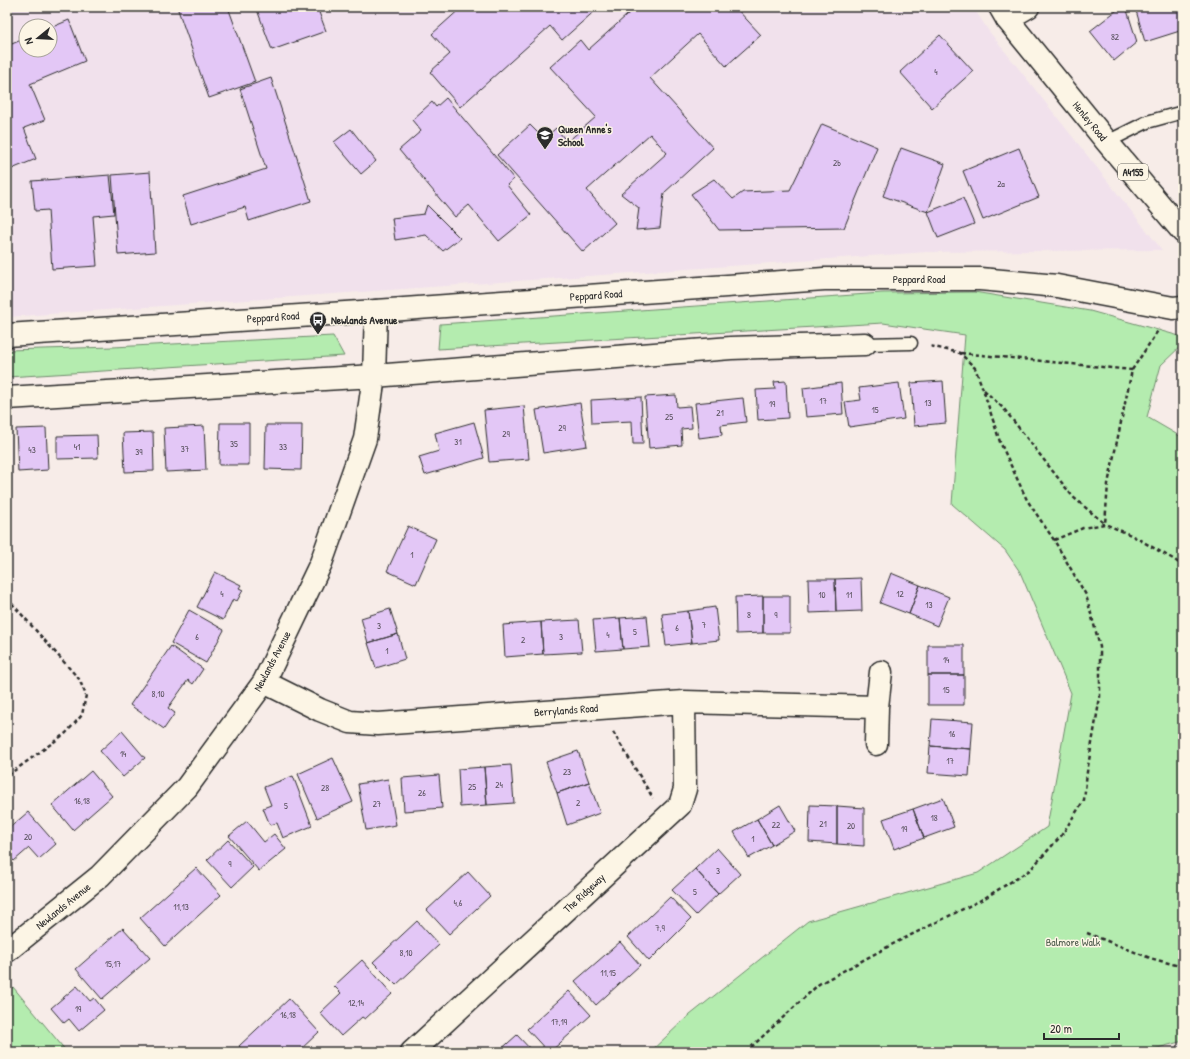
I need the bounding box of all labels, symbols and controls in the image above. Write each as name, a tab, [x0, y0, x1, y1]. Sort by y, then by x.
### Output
north arrow	[18, 18, 58, 58]
house number: 82	[1111, 31, 1120, 43]
text: N	[21, 36, 36, 46]
house number: 4	[934, 66, 938, 78]
street label: Henley Road	[1070, 98, 1111, 144]
place label: Queen Anne's School	[558, 122, 612, 149]
school or university icon: Queen Anne's School	[535, 125, 555, 150]
house number: 2b	[833, 157, 841, 169]
road number: A4155	[1118, 164, 1148, 180]
house number: 2a	[997, 178, 1005, 190]
street label: Peppard Road	[893, 272, 946, 286]
street label: Peppard Road	[569, 286, 623, 304]
street label: Peppard Road	[246, 308, 300, 326]
bus stop icon: Newlands Avenue	[308, 310, 328, 335]
place label: Newlands Avenue	[331, 313, 398, 327]
house number: 17	[819, 395, 827, 407]
house number: 13	[924, 397, 932, 409]
house number: 19	[769, 398, 776, 410]
house number: 15	[871, 404, 879, 416]
house number: 21	[716, 407, 724, 419]
house number: 25	[665, 411, 673, 423]
house number: 29	[558, 422, 566, 434]
house number: 29	[502, 428, 510, 440]
house number: 31	[454, 436, 462, 448]
house number: 35	[230, 438, 238, 450]
house number: 41	[74, 441, 80, 453]
house number: 33	[279, 441, 287, 453]
house number: 37	[181, 443, 190, 455]
house number: 43	[28, 444, 36, 456]
house number: 39	[135, 446, 143, 458]
house number: 1	[410, 549, 414, 561]
house number: 4	[220, 588, 224, 600]
house number: 12	[896, 588, 905, 600]
house number: 10	[818, 589, 826, 601]
house number: 11	[846, 589, 852, 601]
house number: 13	[925, 599, 933, 611]
house number: 8	[747, 609, 751, 621]
house number: 9	[774, 609, 778, 621]
house number: 7	[702, 619, 707, 631]
house number: 3	[377, 620, 381, 632]
house number: 6	[675, 622, 679, 634]
house number: 5	[633, 626, 637, 638]
street label: Newlands Avenue	[250, 628, 294, 694]
house number: 4	[606, 629, 610, 641]
house number: 6	[195, 631, 199, 643]
house number: 3	[559, 631, 563, 643]
house number: 2	[521, 634, 526, 646]
house number: 1	[385, 645, 389, 657]
house number: 14	[943, 654, 950, 666]
house number: 15	[942, 684, 950, 696]
house number: 8,10	[151, 688, 165, 700]
street label: Berrylands Road	[533, 701, 599, 719]
house number: 16	[949, 728, 956, 740]
house number: 14	[120, 748, 127, 760]
house number: 17	[946, 755, 954, 767]
house number: 23	[563, 766, 571, 778]
house number: 24	[495, 779, 503, 791]
house number: 25	[468, 781, 476, 793]
house number: 28	[321, 782, 329, 794]
house number: 26	[418, 787, 426, 799]
house number: 16,18	[74, 795, 90, 807]
house number: 2	[576, 797, 581, 809]
house number: 27	[373, 798, 382, 810]
house number: 5	[284, 800, 288, 812]
house number: 18	[930, 812, 938, 824]
house number: 21	[819, 818, 827, 830]
house number: 22	[772, 819, 781, 831]
house number: 20	[847, 820, 855, 832]
house number: 19	[901, 823, 908, 835]
house number: 20	[24, 831, 32, 843]
house number: 1	[751, 833, 755, 845]
house number: 9	[228, 858, 232, 870]
house number: 3	[716, 865, 720, 877]
street label: The Ridgeway	[560, 870, 608, 916]
street label: Newlands Avenue	[33, 879, 94, 932]
house number: 5	[693, 886, 697, 898]
house number: 4,6	[454, 897, 463, 909]
house number: 11,13	[173, 901, 189, 913]
house number: 7,9	[655, 922, 665, 934]
park label: Balmore Walk	[1046, 935, 1101, 949]
house number: 8,10	[399, 947, 413, 959]
house number: 15,17	[105, 958, 122, 970]
house number: 11,15	[600, 967, 616, 979]
house number: 12,14	[348, 997, 365, 1009]
house number: 19	[75, 1003, 82, 1015]
house number: 16,18	[280, 1009, 296, 1021]
scale bar	[1044, 1015, 1119, 1041]
house number: 17,19	[551, 1016, 568, 1028]
text: 20 m	[1050, 1020, 1072, 1037]

